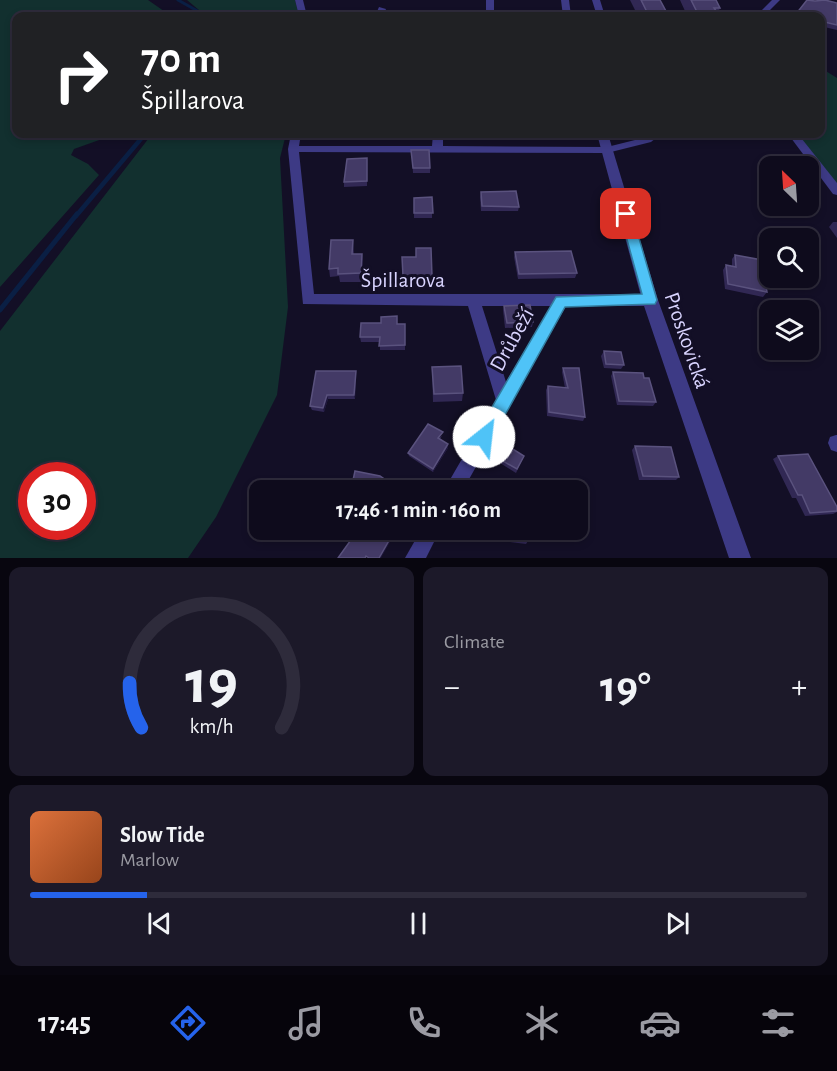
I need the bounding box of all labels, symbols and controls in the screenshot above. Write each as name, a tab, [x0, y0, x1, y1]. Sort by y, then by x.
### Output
icon: right	[42, 36, 120, 114]
text: 70 m	[141, 38, 221, 80]
text: Špillarova	[141, 87, 245, 114]
north arrow	[759, 156, 819, 216]
map controls	[759, 156, 819, 360]
pin	[600, 188, 651, 239]
icon: arrive	[609, 197, 642, 230]
button: search	[759, 228, 819, 288]
street label: Špillarova	[361, 268, 445, 291]
street label: Proskovická	[660, 289, 714, 391]
button: layers	[759, 300, 819, 360]
street label: Drůbeží	[486, 304, 538, 375]
position arrow	[452, 405, 516, 469]
speed limit sign: 30	[18, 462, 96, 540]
text: 17:46 · 1 min · 160 m	[336, 499, 501, 521]
text: Climate	[444, 632, 505, 652]
text: 19	[185, 652, 238, 714]
text: 19°	[600, 665, 651, 710]
text: −	[444, 671, 460, 704]
text: +	[791, 671, 807, 704]
text: km/h	[189, 717, 234, 738]
text: Slow Tide	[120, 824, 205, 846]
text: Marlow	[120, 850, 179, 870]
icon: previous	[143, 907, 176, 940]
icon: pause	[402, 907, 435, 940]
icon: next	[661, 907, 694, 940]
icon: directions	[167, 1002, 209, 1044]
icon: music	[285, 1002, 327, 1044]
icon: phone	[403, 1002, 445, 1044]
icon: climate	[521, 1002, 563, 1044]
icon: car	[639, 1002, 681, 1044]
icon: filters	[757, 1002, 799, 1044]
text: 17:45	[38, 1009, 91, 1036]

